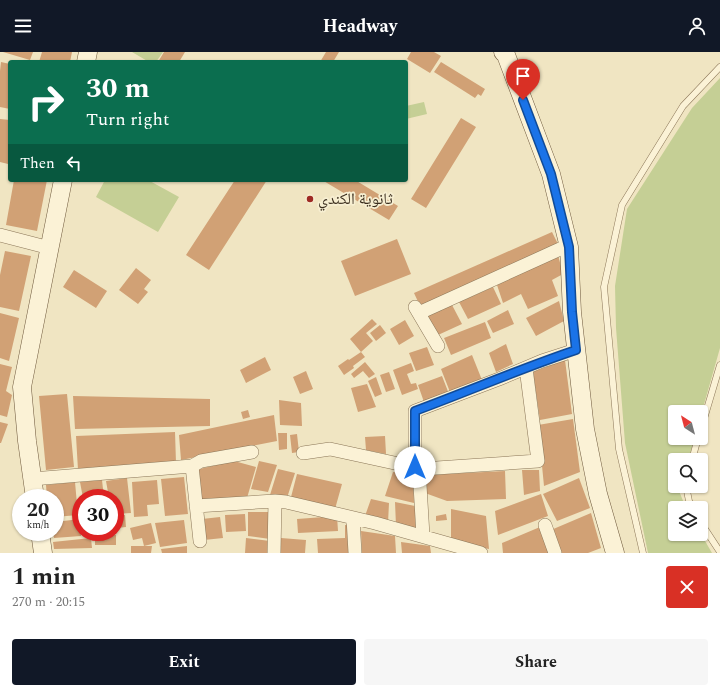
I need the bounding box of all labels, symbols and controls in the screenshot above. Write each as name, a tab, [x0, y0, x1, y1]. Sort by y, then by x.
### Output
text: Headway	[323, 13, 397, 40]
icon: menu	[12, 15, 34, 37]
icon: person	[686, 15, 708, 37]
pin	[506, 59, 540, 100]
icon: arrive	[512, 65, 534, 87]
text: 30 m	[86, 67, 150, 110]
icon: right	[20, 76, 72, 128]
text: Turn right	[86, 106, 169, 133]
text: Then	[20, 152, 55, 175]
icon: left	[63, 152, 85, 174]
place label: ثانوية الكندي	[318, 187, 393, 211]
marker: ثانوية الكندي	[305, 194, 315, 204]
north arrow	[668, 405, 708, 445]
map controls	[668, 405, 708, 541]
position arrow	[394, 446, 436, 488]
button: search	[668, 453, 708, 493]
speed limit sign: 30	[72, 489, 124, 541]
text: 20	[27, 495, 49, 525]
button: layers	[668, 501, 708, 541]
text: km/h	[27, 517, 49, 533]
text: 1 min	[12, 559, 76, 595]
button: close	[666, 566, 708, 608]
text: 270 m · 20:15	[12, 592, 85, 612]
button: Exit	[12, 639, 356, 685]
button: Share	[364, 639, 708, 685]

